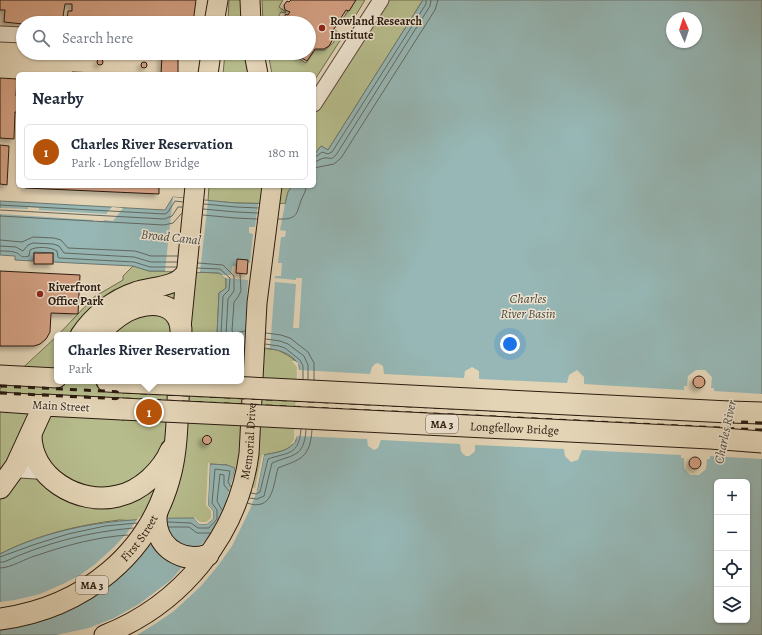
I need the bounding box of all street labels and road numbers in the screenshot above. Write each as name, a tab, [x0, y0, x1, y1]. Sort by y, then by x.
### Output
street label: Main Street	[32, 397, 90, 415]
street label: Memorial Drive	[236, 402, 260, 481]
road number: MA 3	[426, 415, 458, 433]
street label: Longfellow Bridge	[470, 418, 559, 439]
street label: First Street	[117, 512, 162, 565]
road number: MA 3	[76, 576, 108, 594]

